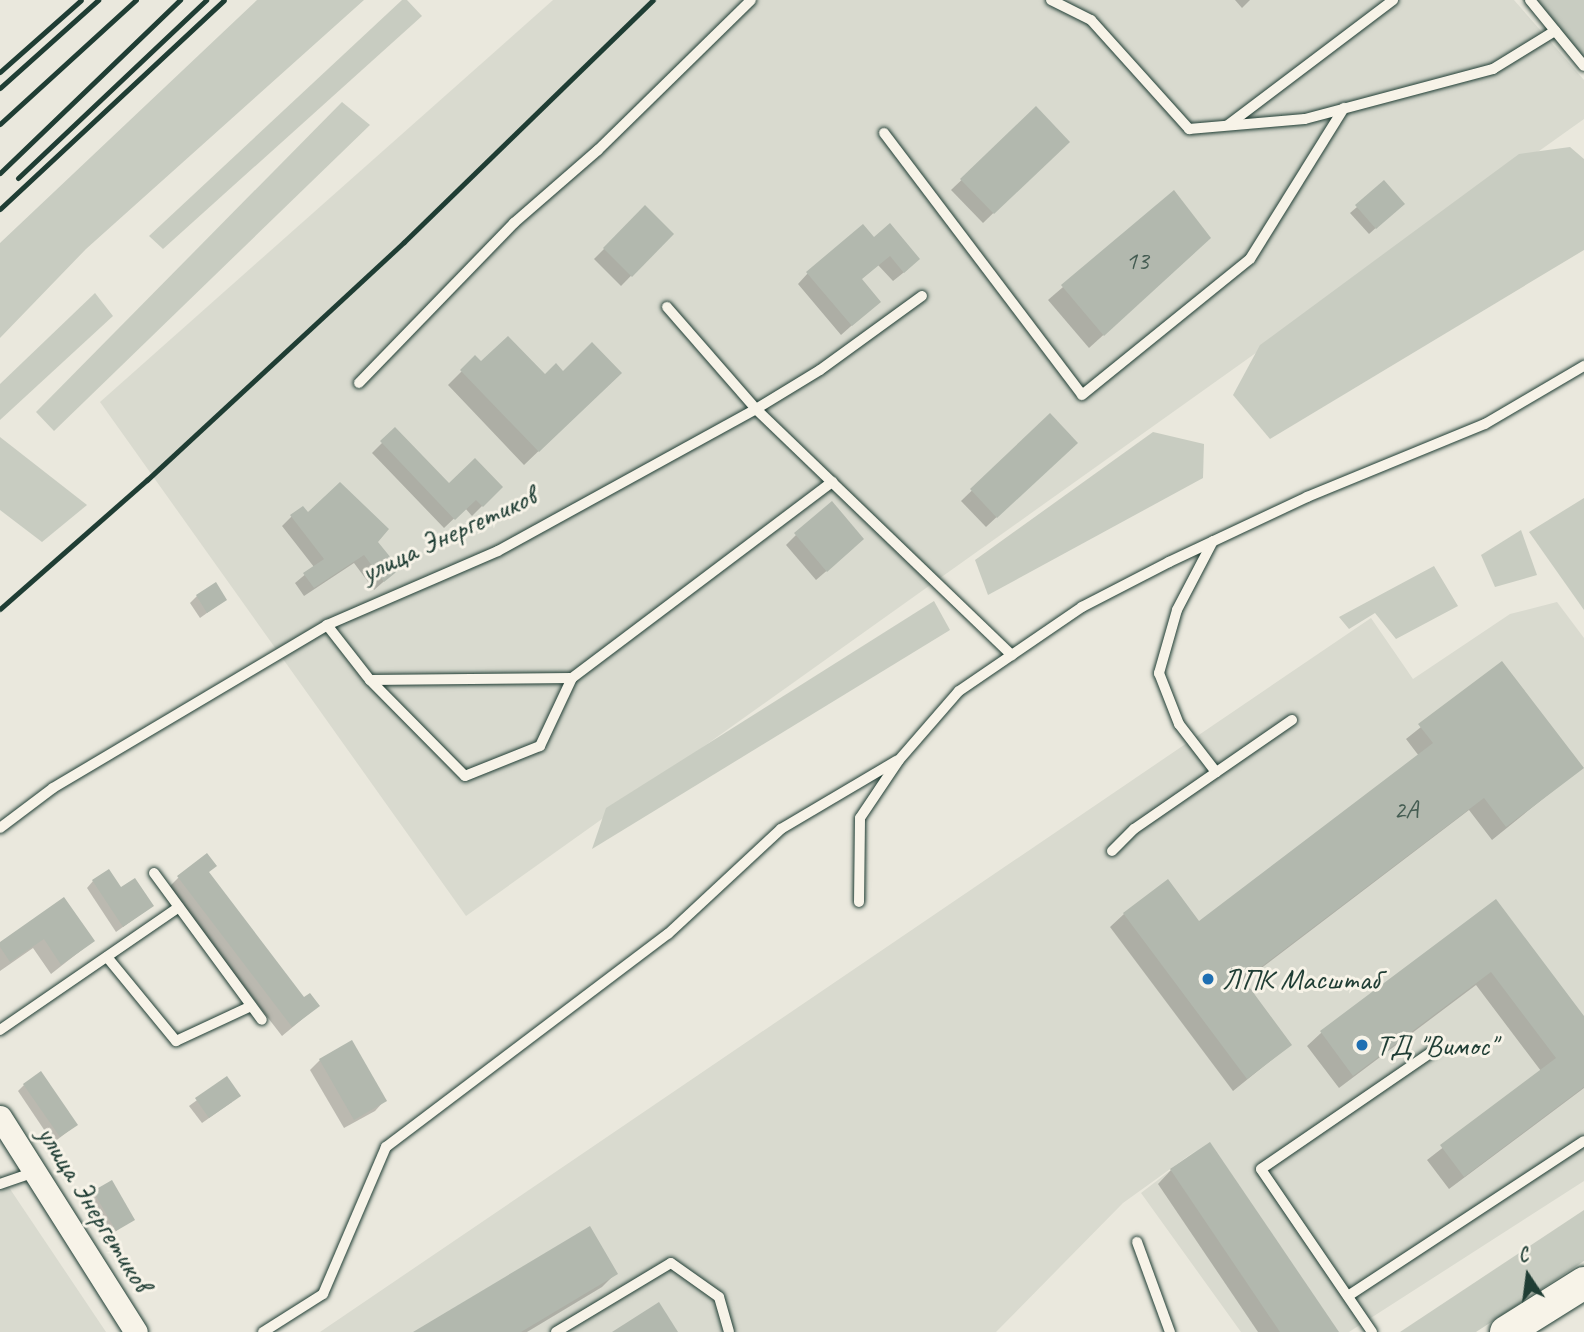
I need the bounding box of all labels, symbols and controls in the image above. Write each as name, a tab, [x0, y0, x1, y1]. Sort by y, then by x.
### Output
house number: 13	[1125, 245, 1149, 277]
street label: улица Энергетиков	[356, 478, 540, 590]
house number: 2А	[1394, 794, 1418, 826]
place label: ЛПК Масштаб	[1222, 961, 1380, 997]
marker: ЛПК Масштаб	[1200, 971, 1216, 987]
place label: ТД "Вимос"	[1376, 1027, 1496, 1063]
marker: ТД "Вимос"	[1354, 1037, 1370, 1053]
street label: улица Энергетиков	[30, 1119, 160, 1297]
north arrow	[1493, 1241, 1563, 1311]
text: С	[1516, 1243, 1531, 1268]

